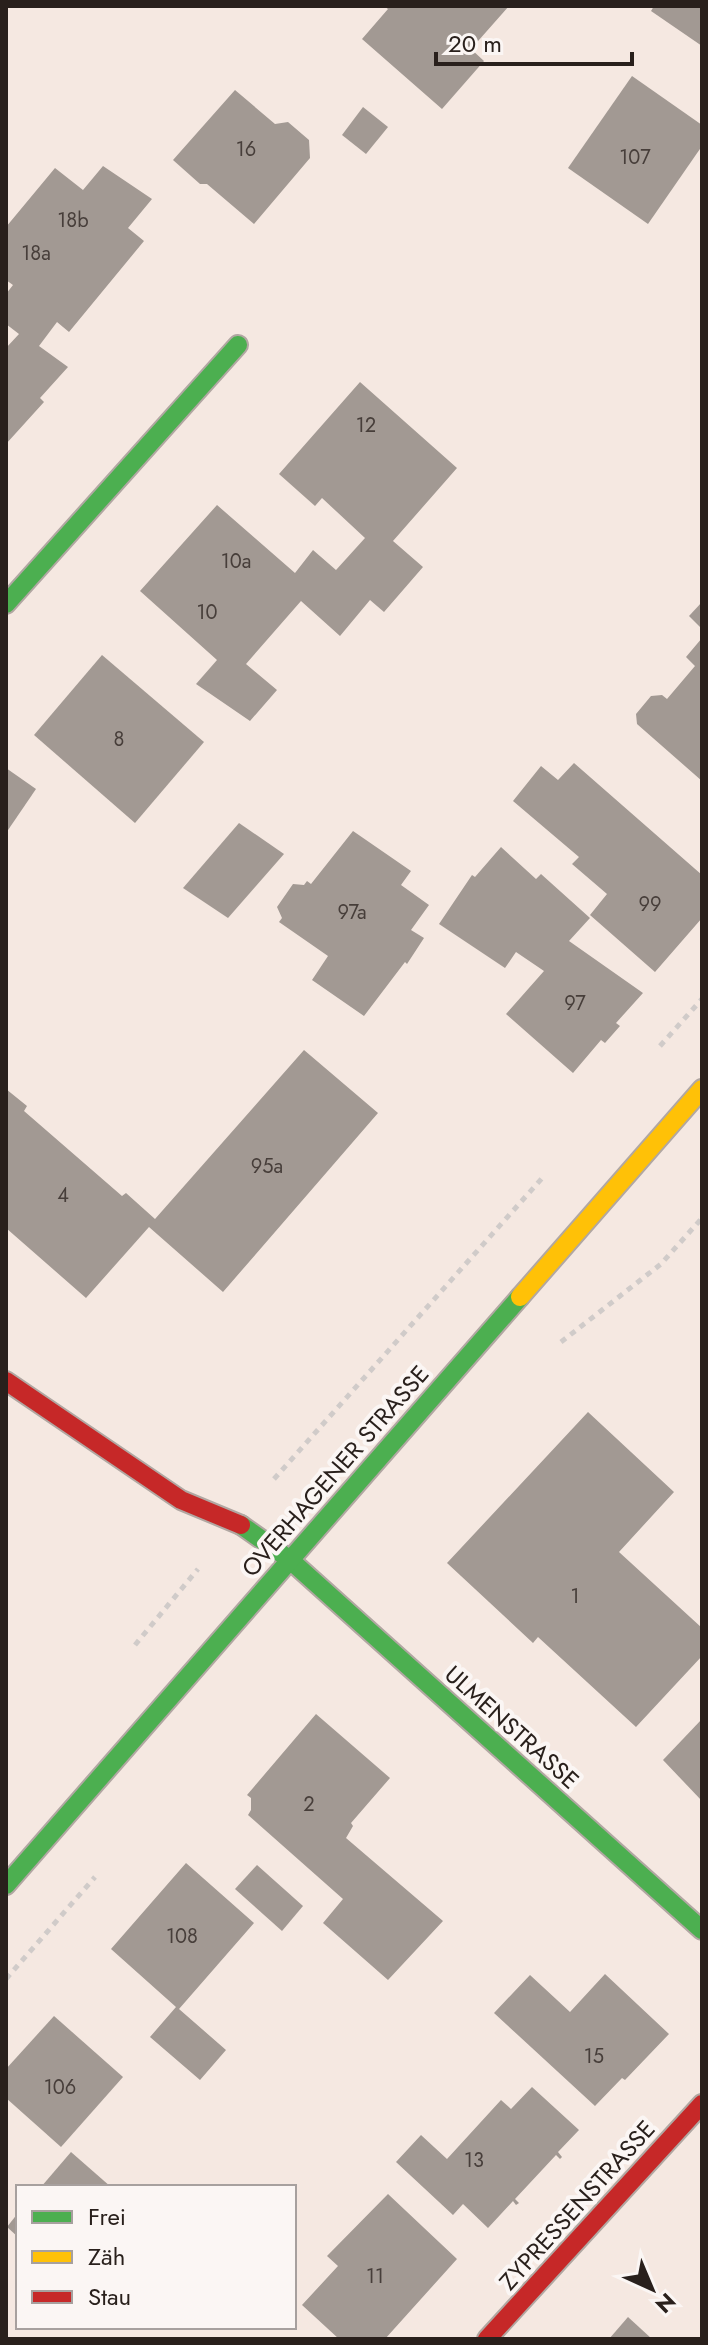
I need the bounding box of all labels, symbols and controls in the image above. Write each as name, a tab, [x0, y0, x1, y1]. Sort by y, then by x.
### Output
scale bar	[436, 16, 632, 66]
text: 20 m	[448, 26, 502, 61]
house number: 16	[236, 135, 256, 164]
house number: 107	[619, 143, 651, 172]
house number: 18b	[57, 206, 89, 235]
house number: 18a	[21, 239, 51, 268]
house number: 12	[356, 411, 376, 440]
house number: 10a	[221, 547, 251, 576]
house number: 10	[197, 598, 218, 627]
house number: 8	[114, 725, 124, 754]
house number: 99	[638, 890, 662, 919]
house number: 97a	[337, 898, 367, 927]
house number: 97	[564, 989, 586, 1018]
house number: 95a	[251, 1152, 283, 1181]
house number: 4	[57, 1181, 69, 1210]
street label: OVERHAGENER STRASSE	[233, 1358, 437, 1584]
house number: 1	[571, 1582, 580, 1611]
street label: ULMENSTRASSE	[437, 1657, 587, 1797]
house number: 2	[303, 1790, 315, 1819]
house number: 108	[166, 1922, 198, 1951]
house number: 15	[584, 2042, 604, 2071]
house number: 106	[44, 2073, 76, 2102]
street label: ZYPRESSENSTRASSE	[491, 2112, 663, 2298]
house number: 13	[464, 2146, 484, 2175]
legend	[16, 2185, 296, 2329]
text: Frei	[88, 2199, 126, 2234]
text: Zäh	[88, 2239, 125, 2274]
north arrow	[612, 2249, 692, 2329]
house number: 11	[366, 2262, 384, 2291]
text: Stau	[88, 2279, 131, 2314]
text: N	[648, 2286, 683, 2321]

